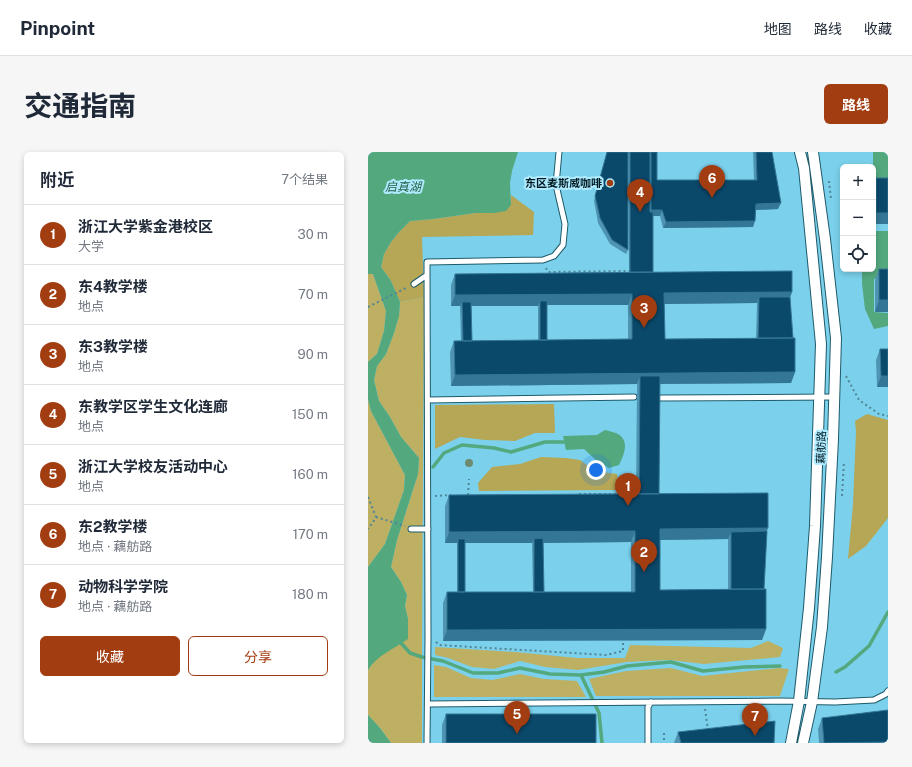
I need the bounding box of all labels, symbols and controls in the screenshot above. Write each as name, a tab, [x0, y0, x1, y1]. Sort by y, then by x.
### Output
text: Pinpoint	[20, 17, 95, 39]
text: 地图	[764, 21, 792, 37]
text: 路线	[814, 21, 842, 37]
text: 收藏	[864, 21, 892, 37]
button: 路线	[824, 84, 888, 124]
text: 交通指南	[24, 89, 136, 122]
map controls	[840, 164, 876, 272]
button: +	[840, 164, 876, 200]
pin: 6	[699, 165, 725, 198]
text: 附近	[40, 170, 74, 190]
text: 7个结果	[281, 172, 328, 187]
place label: 东区麦斯威咖啡	[525, 177, 602, 189]
marker: 东区麦斯威咖啡	[605, 178, 615, 188]
pin: 4	[627, 179, 653, 212]
water label: 启真湖	[385, 180, 423, 194]
button: −	[840, 200, 876, 236]
text: 浙江大学紫金港校区	[78, 218, 213, 235]
text: 1	[50, 227, 56, 242]
text: 30 m	[298, 227, 328, 242]
button: locate	[840, 236, 876, 272]
text: 大学	[78, 239, 104, 254]
text: 东4教学楼	[78, 278, 148, 295]
text: 2	[49, 287, 57, 302]
text: 70 m	[298, 287, 328, 302]
pin: 3	[631, 295, 657, 328]
text: 地点	[78, 299, 104, 314]
text: 东3教学楼	[78, 338, 148, 355]
text: 3	[49, 347, 57, 362]
text: 90 m	[298, 347, 328, 362]
text: 地点	[78, 359, 104, 374]
text: 东教学区学生文化连廊	[78, 398, 228, 415]
text: 4	[49, 407, 57, 422]
text: 150 m	[292, 407, 328, 422]
text: 地点	[78, 419, 104, 434]
street label: 藕舫路	[814, 430, 828, 464]
text: 浙江大学校友活动中心	[78, 458, 228, 475]
your location	[586, 460, 606, 480]
text: 5	[49, 467, 57, 482]
text: 160 m	[292, 467, 328, 482]
pin: 1	[615, 473, 641, 506]
text: 地点	[78, 479, 104, 494]
text: 东2教学楼	[78, 518, 148, 535]
text: 6	[49, 527, 57, 542]
text: 170 m	[293, 527, 328, 542]
text: 地点 · 藕舫路	[78, 539, 152, 554]
pin: 2	[631, 539, 657, 572]
text: 动物科学学院	[78, 578, 168, 595]
text: 7	[49, 587, 57, 602]
text: 180 m	[292, 587, 328, 602]
text: 地点 · 藕舫路	[78, 599, 152, 614]
button: 收藏	[40, 636, 180, 676]
button: 分享	[188, 636, 328, 676]
pin: 5	[504, 701, 530, 734]
pin: 7	[742, 703, 768, 736]

